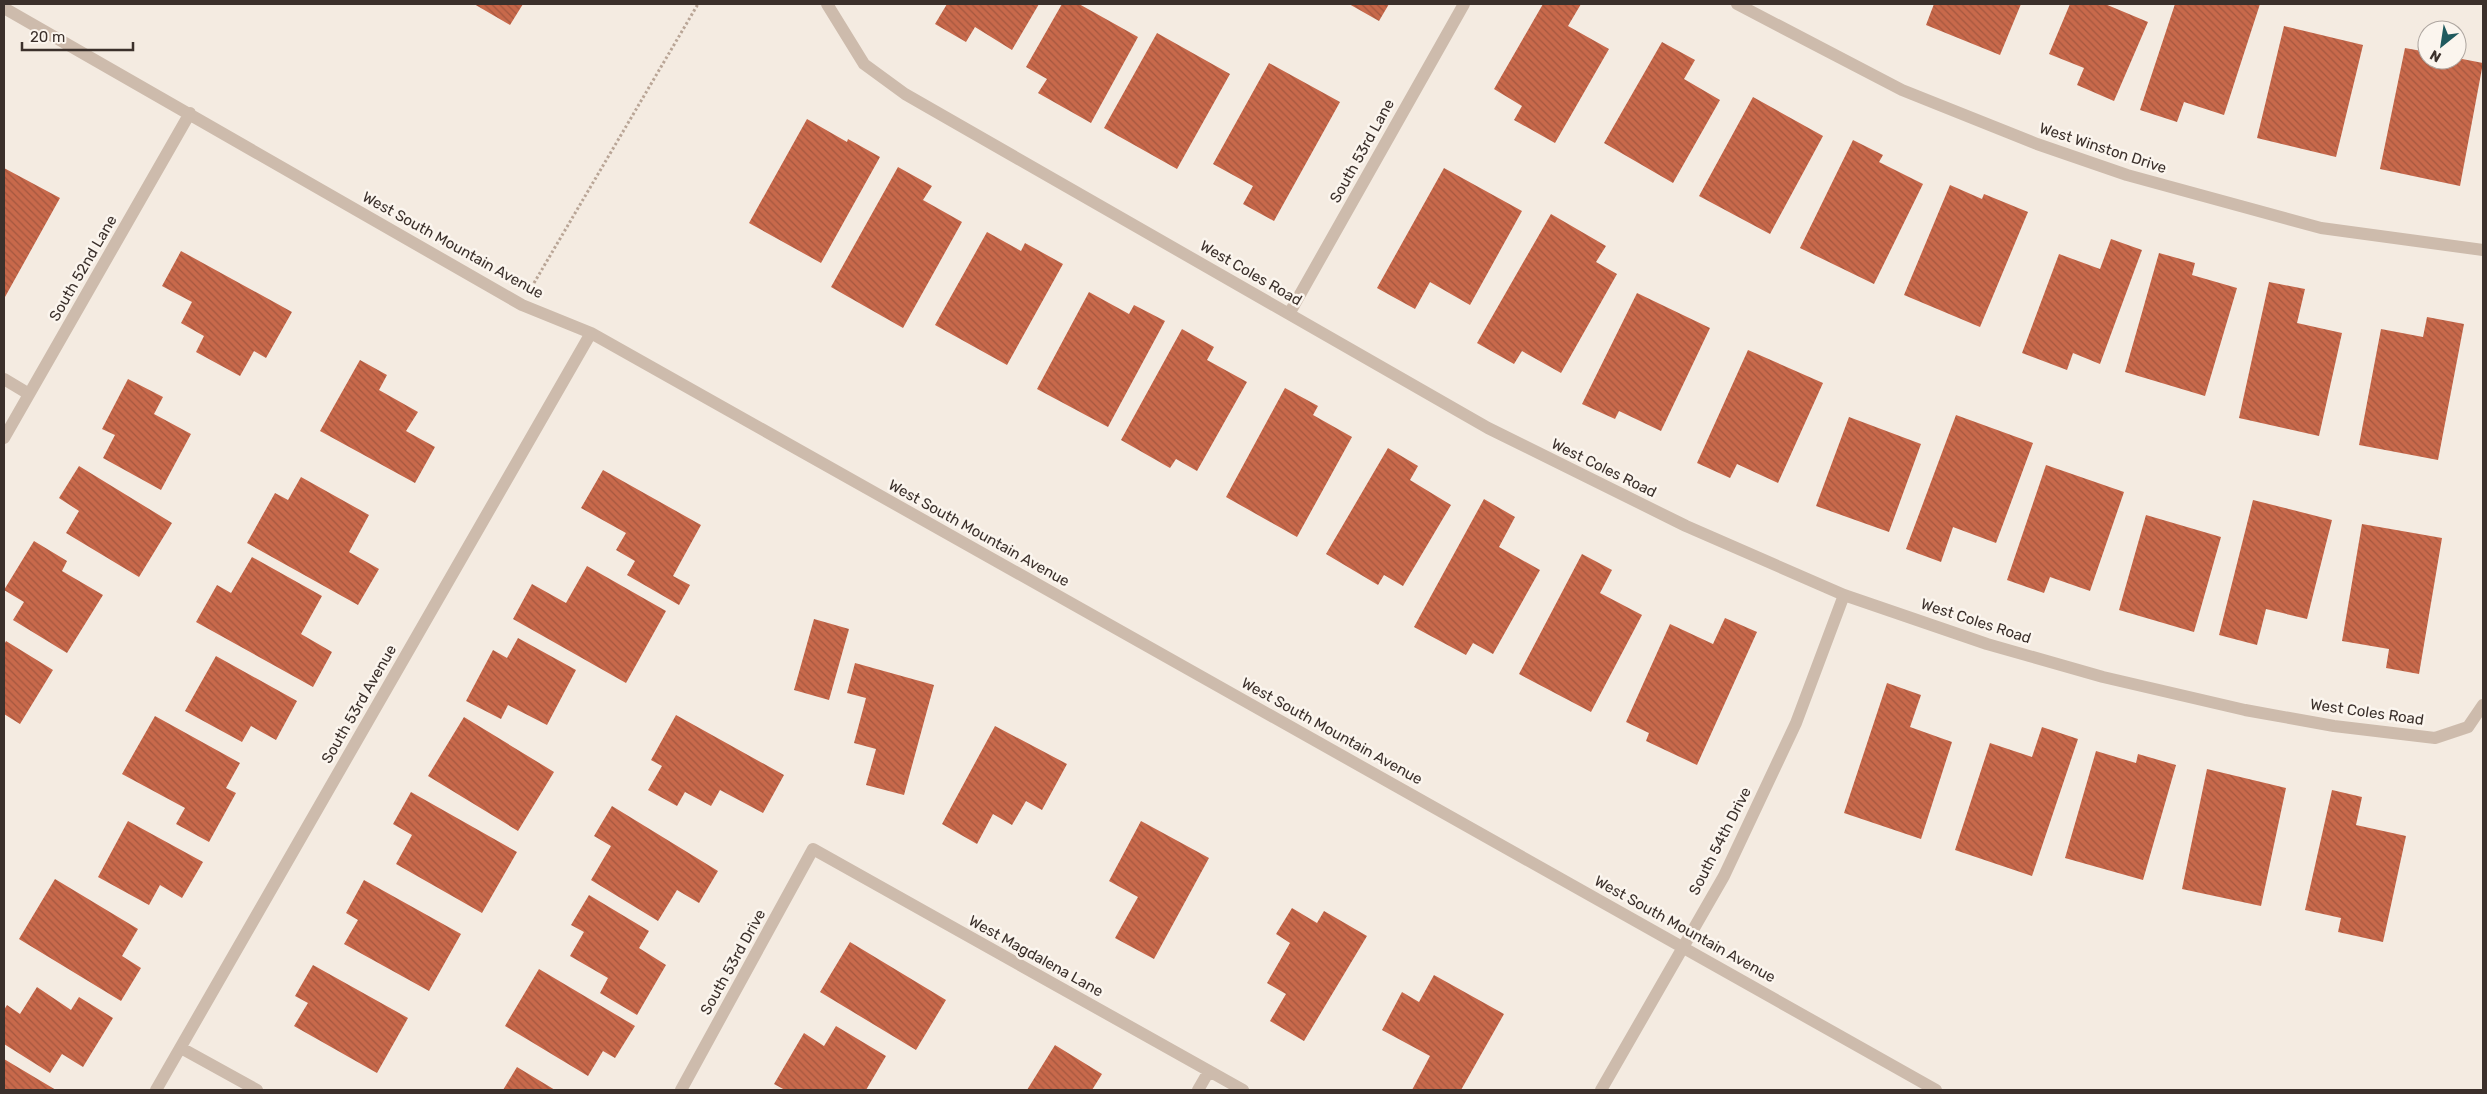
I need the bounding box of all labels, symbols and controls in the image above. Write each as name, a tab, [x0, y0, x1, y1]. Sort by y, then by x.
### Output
scale bar	[22, 20, 134, 52]
north arrow	[2417, 20, 2467, 70]
text: 20 m	[30, 28, 65, 46]
text: N	[2427, 46, 2444, 66]
street label: South 53rd Lane	[1326, 96, 1398, 206]
street label: West Winston Drive	[2037, 119, 2169, 177]
street label: West South Mountain Avenue	[359, 188, 547, 302]
street label: South 52nd Lane	[45, 212, 121, 324]
street label: West Coles Road	[1197, 237, 1305, 309]
street label: West Coles Road	[1548, 435, 1660, 501]
street label: West South Mountain Avenue	[885, 476, 1073, 590]
street label: West Coles Road	[1919, 595, 2033, 647]
street label: South 53rd Avenue	[318, 642, 400, 766]
street label: West South Mountain Avenue	[1238, 674, 1426, 788]
street label: West Coles Road	[2309, 695, 2425, 729]
street label: South 54th Drive	[1685, 784, 1755, 898]
street label: West South Mountain Avenue	[1591, 872, 1779, 986]
street label: South 53rd Drive	[697, 906, 769, 1018]
street label: West Magdalena Lane	[966, 912, 1106, 1000]

